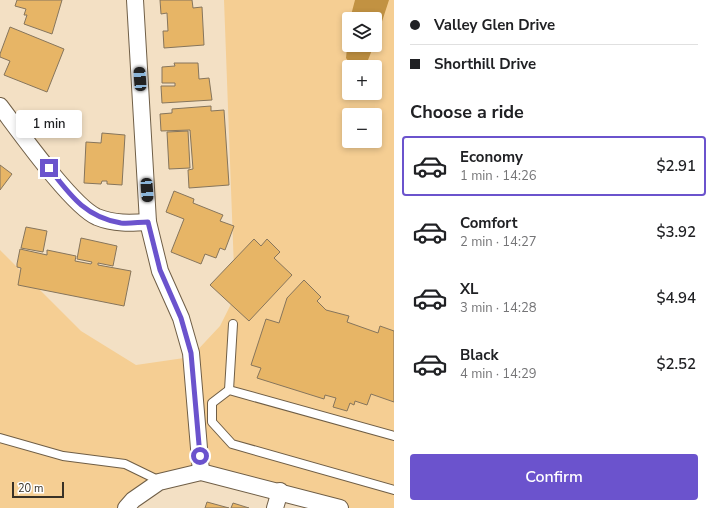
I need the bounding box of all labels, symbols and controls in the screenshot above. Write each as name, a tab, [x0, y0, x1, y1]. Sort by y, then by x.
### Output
map controls	[342, 12, 382, 148]
button: layers	[342, 12, 382, 52]
text: Valley Glen Drive	[434, 15, 555, 35]
text: Shorthill Drive	[434, 54, 536, 74]
button: +	[342, 60, 382, 100]
car	[133, 67, 147, 91]
text: Choose a ride	[410, 100, 524, 124]
button: −	[342, 108, 382, 148]
callout: 1 min	[16, 110, 82, 138]
text: 1 min	[32, 115, 66, 133]
text: Economy	[460, 147, 523, 167]
icon: car	[412, 148, 448, 184]
text: $2.91	[656, 156, 696, 176]
route end	[40, 159, 58, 177]
text: 1 min · 14:26	[460, 167, 536, 185]
car	[140, 178, 154, 202]
text: Comfort	[460, 213, 517, 233]
icon: car	[412, 214, 448, 250]
text: $3.92	[656, 222, 696, 242]
text: 2 min · 14:27	[460, 233, 536, 251]
text: XL	[460, 279, 479, 299]
icon: car	[412, 280, 448, 316]
text: $4.94	[656, 288, 696, 308]
text: 3 min · 14:28	[460, 299, 536, 317]
text: Black	[460, 345, 498, 365]
icon: car	[412, 346, 448, 382]
text: $2.52	[656, 354, 696, 374]
text: 4 min · 14:29	[460, 365, 536, 383]
route start	[191, 447, 209, 465]
button: Confirm	[410, 454, 698, 500]
scale bar	[12, 480, 64, 499]
text: 20 m	[18, 481, 43, 496]

